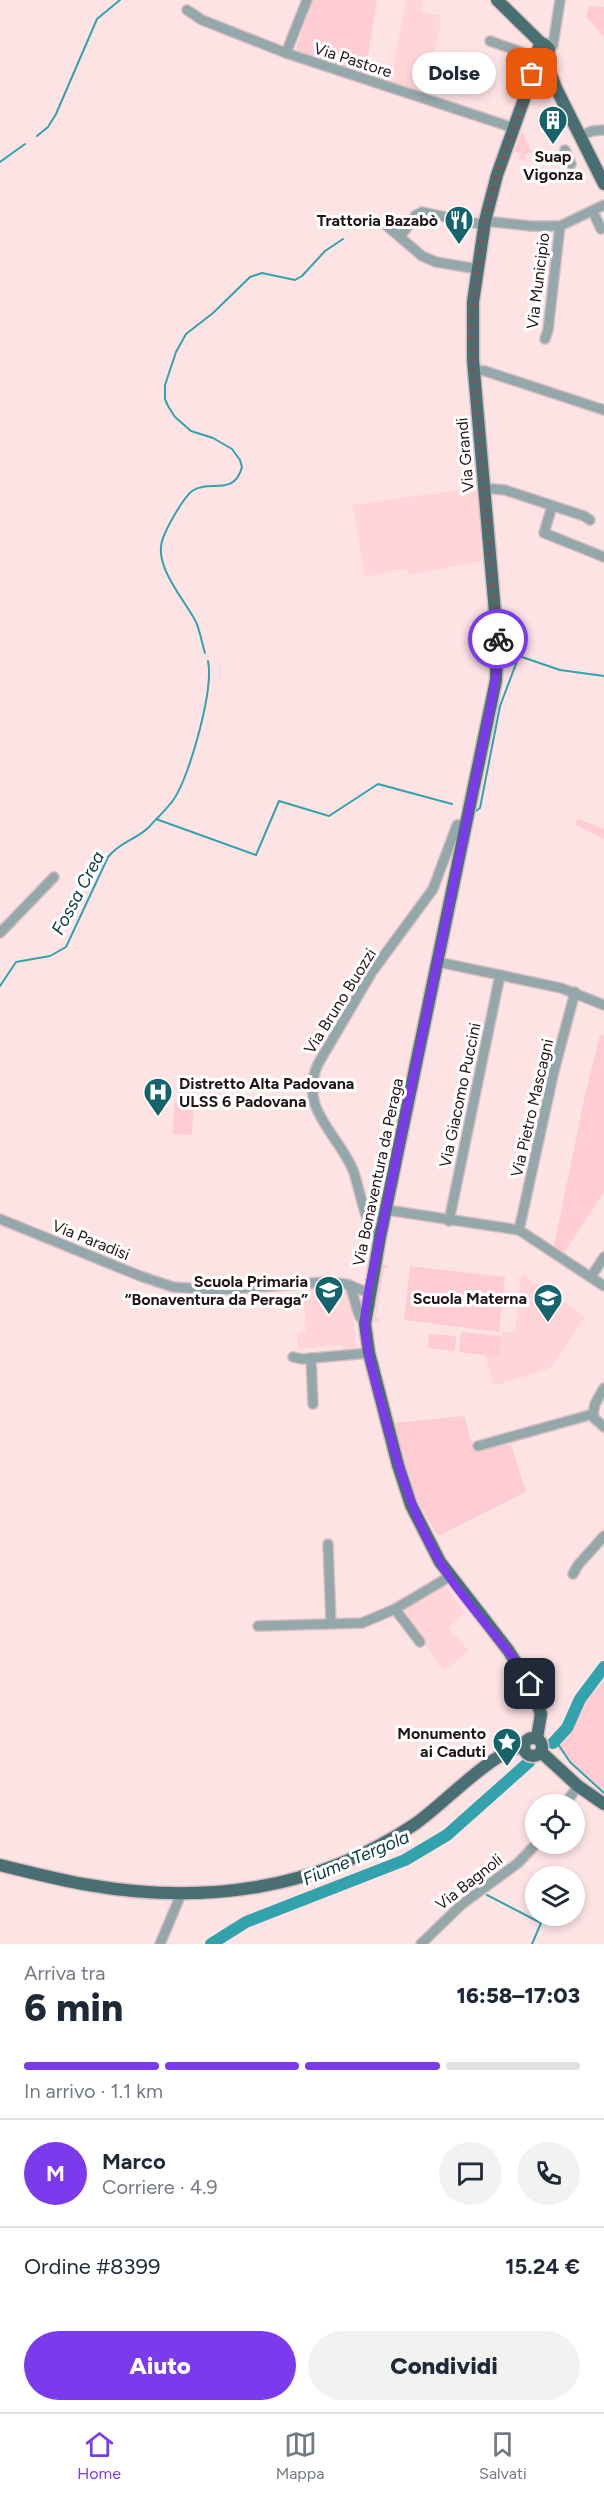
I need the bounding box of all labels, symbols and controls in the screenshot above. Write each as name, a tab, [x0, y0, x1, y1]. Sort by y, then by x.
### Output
street label: Via Pastore	[312, 38, 395, 82]
pin	[506, 48, 557, 99]
callout: Dolse	[412, 53, 496, 95]
icon: bag	[515, 57, 548, 90]
text: Dolse	[428, 61, 480, 85]
building icon: Suap Vigonza	[537, 104, 569, 146]
place label: Suap Vigonza	[523, 147, 583, 184]
restaurant icon: Trattoria Bazabò	[443, 204, 475, 246]
place label: Trattoria Bazabò	[317, 211, 438, 230]
street label: Via Municipio	[523, 232, 553, 330]
street label: Via Grandi	[452, 417, 478, 493]
courier	[468, 609, 528, 669]
icon: bike	[482, 623, 515, 656]
water label: Fossa Crea	[47, 847, 109, 939]
street label: Via Bruno Buozzi	[300, 945, 380, 1057]
street label: Via Giacomo Puccini	[435, 1021, 485, 1169]
street label: Via Pietro Mascagni	[507, 1037, 557, 1179]
place label: Distretto Alta Padovana ULSS 6 Padovana	[179, 1074, 354, 1111]
hospital icon: Distretto Alta Padovana ULSS 6 Padovana	[142, 1076, 174, 1118]
street label: Via Bonaventura da Peraga	[349, 1076, 407, 1268]
street label: Via Paradisi	[49, 1216, 133, 1264]
place label: Scuola Primaria “Bonaventura da Peraga”	[125, 1272, 308, 1309]
school or university icon: Scuola Primaria “Bonaventura da Peraga”	[313, 1274, 345, 1316]
school or university icon: Scuola Materna	[532, 1282, 564, 1324]
place label: Scuola Materna	[413, 1289, 527, 1308]
pin	[504, 1658, 555, 1709]
icon: home	[513, 1667, 546, 1700]
place label: Monumento ai Caduti	[397, 1724, 486, 1761]
place icon: Monumento ai Caduti	[491, 1726, 523, 1768]
map controls	[525, 1794, 585, 1926]
button: locate	[525, 1794, 585, 1854]
water label: Fiume Tergola	[299, 1825, 413, 1890]
street label: Via Bagnoli	[432, 1850, 506, 1914]
button: layers	[525, 1866, 585, 1926]
text: Arriva tra	[24, 1961, 106, 1985]
text: 16:58–17:03	[457, 1982, 580, 2009]
text: 6 min	[24, 1984, 123, 2031]
text: In arrivo · 1.1 km	[24, 2079, 163, 2103]
button: chat	[439, 2142, 502, 2205]
button: phone	[517, 2142, 580, 2205]
text: Marco	[102, 2148, 166, 2175]
text: M	[46, 2160, 65, 2187]
text: Corriere · 4.9	[102, 2175, 218, 2199]
text: Ordine #8399	[24, 2253, 160, 2280]
text: 15.24 €	[505, 2253, 580, 2280]
button: Aiuto	[24, 2331, 296, 2400]
button: Condividi	[308, 2331, 580, 2400]
tab: Home	[77, 2428, 121, 2483]
tab: Mappa	[276, 2428, 324, 2483]
tab: Salvati	[479, 2428, 527, 2483]

